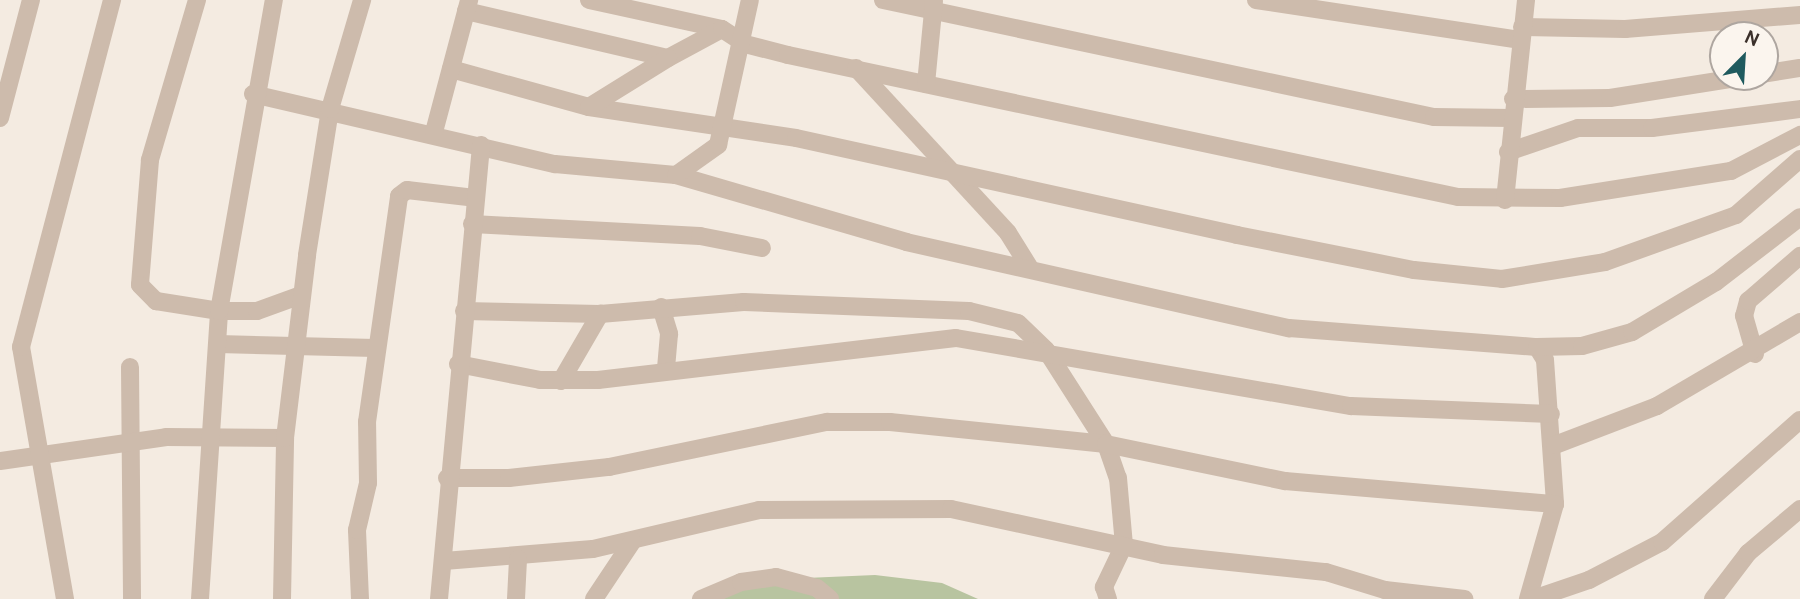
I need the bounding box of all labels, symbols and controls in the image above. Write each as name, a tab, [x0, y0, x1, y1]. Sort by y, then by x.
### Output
north arrow	[1709, 21, 1779, 91]
text: N	[1741, 25, 1763, 51]

